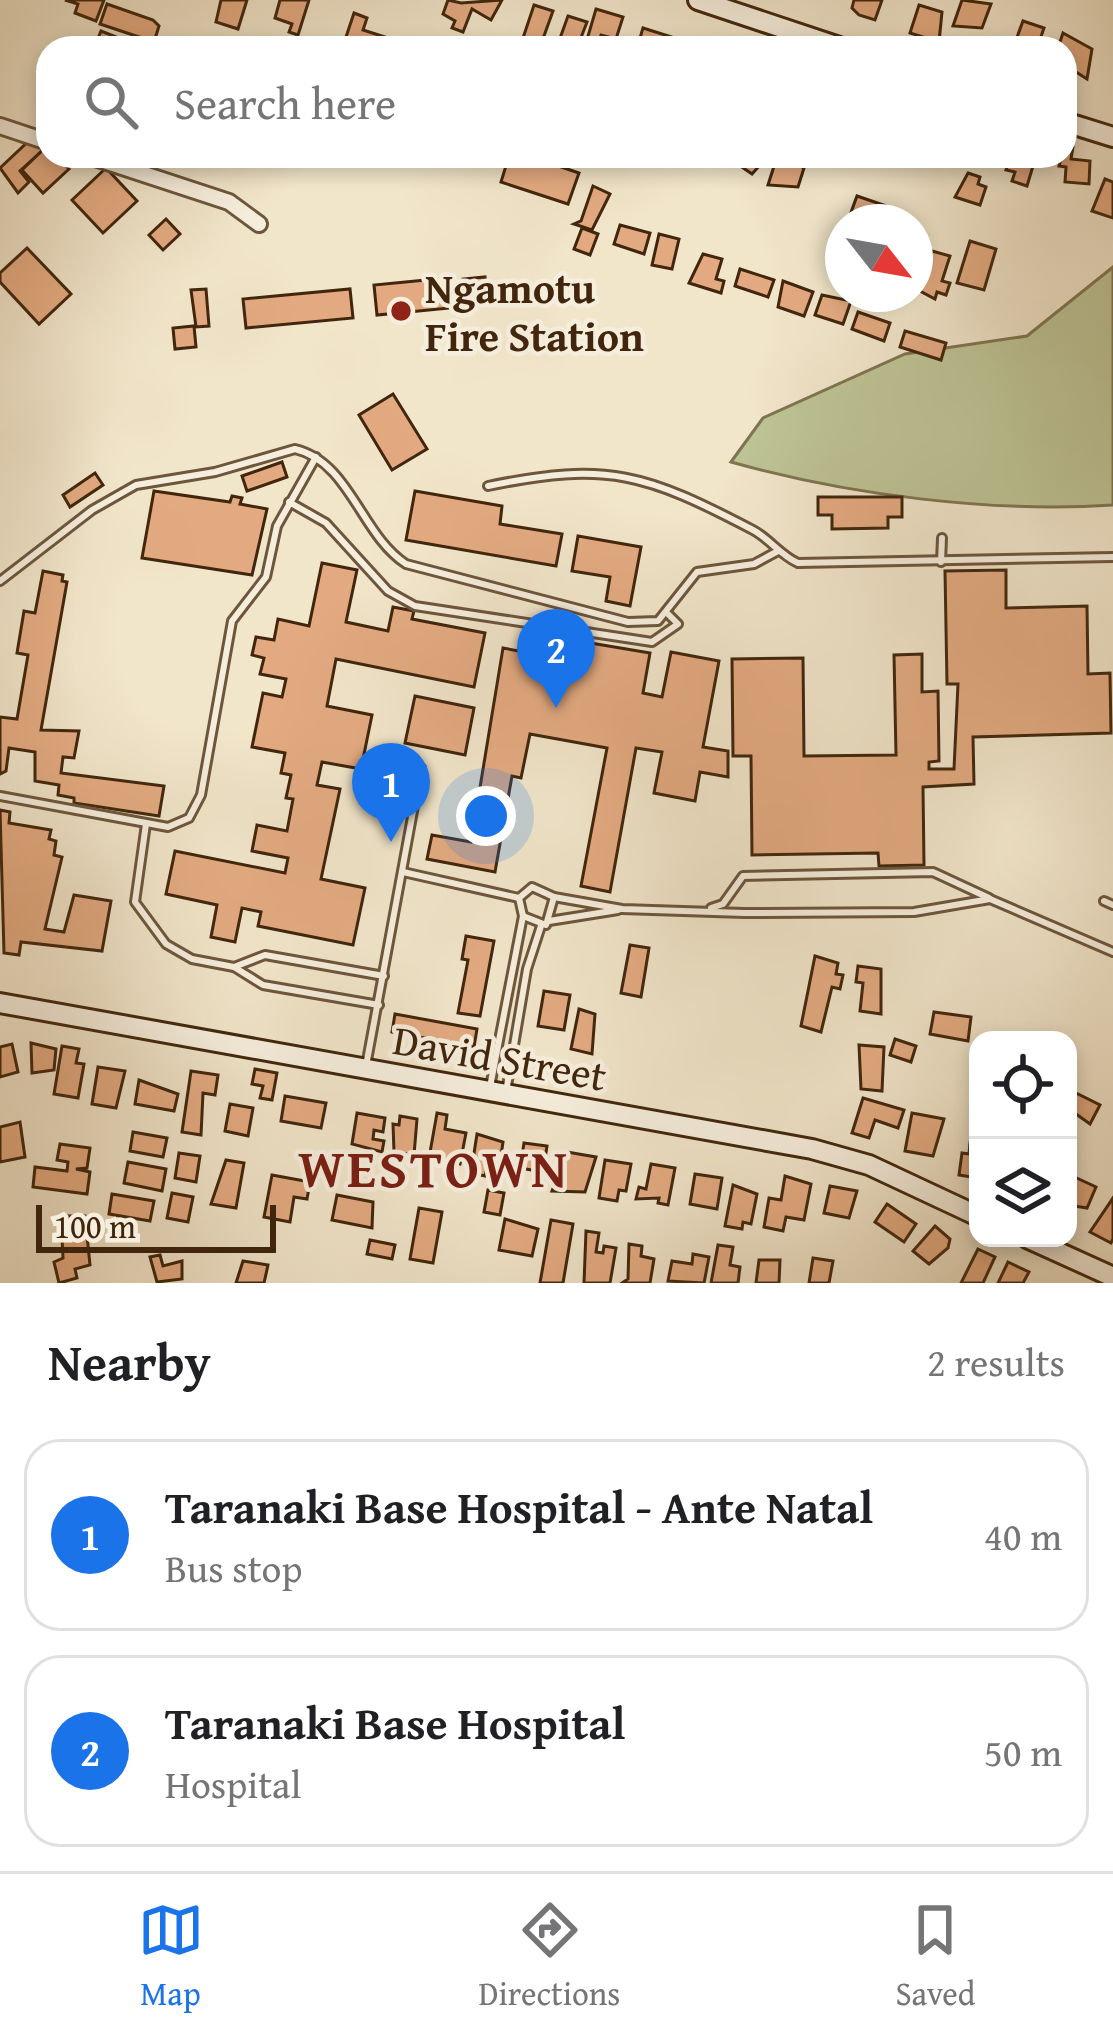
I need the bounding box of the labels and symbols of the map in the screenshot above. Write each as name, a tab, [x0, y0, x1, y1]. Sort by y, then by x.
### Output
north arrow	[825, 204, 933, 312]
place label: Ngamotu Fire Station	[425, 257, 644, 366]
marker: Ngamotu Fire Station	[388, 298, 414, 324]
pin: 2	[517, 609, 595, 708]
pin: 1	[352, 743, 430, 842]
your location	[456, 786, 516, 846]
street label: David Street	[389, 1008, 612, 1106]
district label: WESTOWN	[298, 1128, 570, 1207]
scale bar	[36, 1199, 276, 1252]

